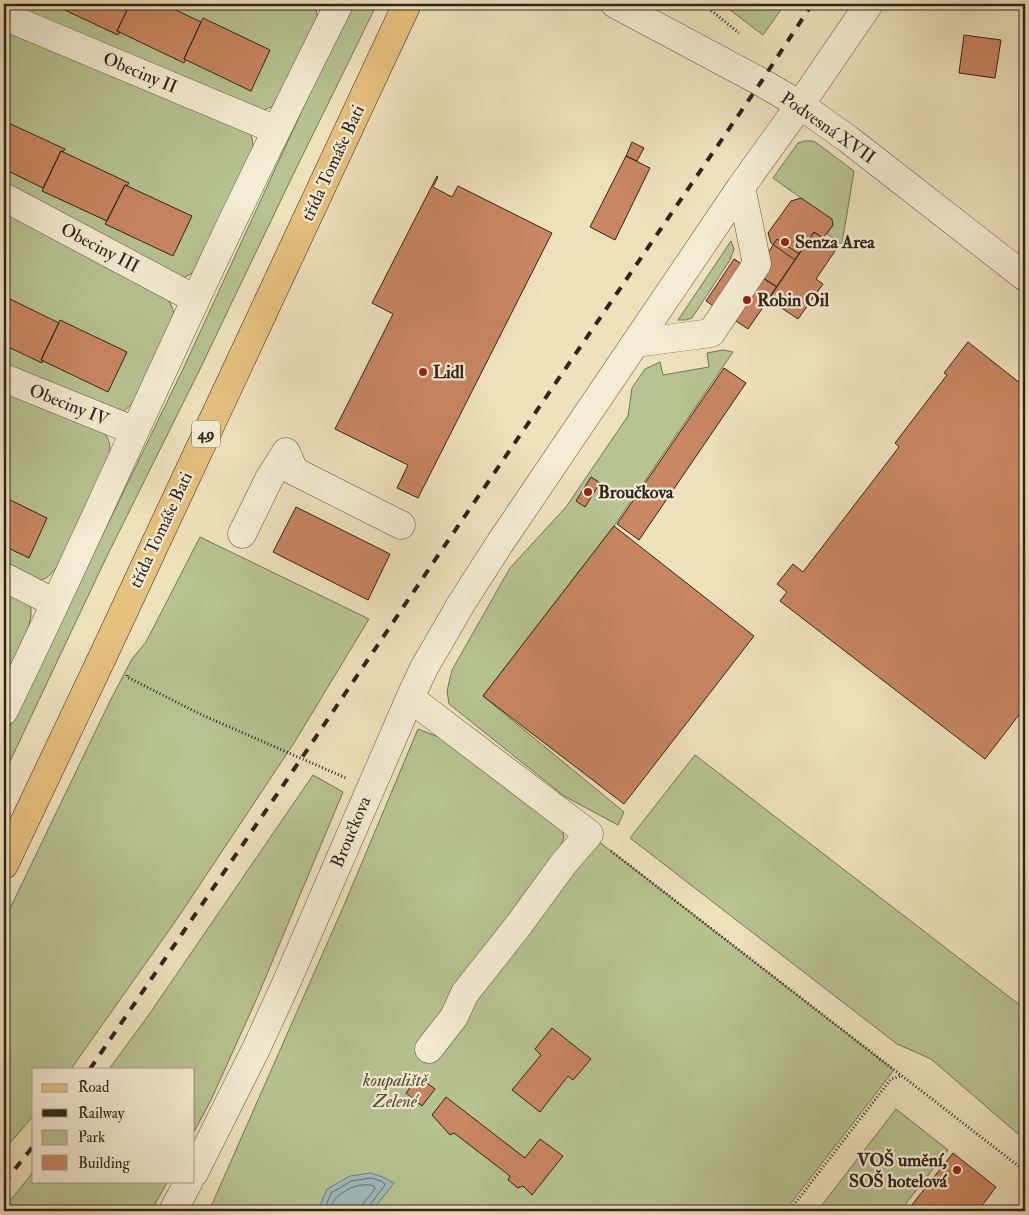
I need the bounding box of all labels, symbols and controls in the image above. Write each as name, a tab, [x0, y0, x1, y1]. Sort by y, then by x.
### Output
street label: Obeciny II	[99, 47, 181, 99]
street label: Podvesná XVII	[776, 87, 880, 169]
street label: třída Tomáše Bati	[296, 101, 370, 225]
street label: Obeciny III	[57, 218, 143, 278]
place label: Senza Area	[795, 231, 875, 254]
marker: Senza Area	[779, 236, 791, 248]
place label: Robin Oil	[757, 289, 829, 312]
marker: Robin Oil	[741, 294, 753, 306]
place label: Lidl	[433, 361, 465, 384]
marker: Lidl	[417, 366, 429, 378]
street label: Obeciny IV	[26, 379, 113, 432]
road number: 49	[192, 420, 220, 448]
street label: třída Tomáše Bati	[124, 468, 198, 592]
place label: Broučkova	[598, 481, 674, 504]
marker: Broučkova	[582, 486, 594, 498]
street label: Broučkova	[326, 792, 377, 871]
legend	[32, 1068, 195, 1182]
park label: koupaliště Zelené	[362, 1069, 429, 1113]
text: Road	[78, 1078, 110, 1097]
text: Railway	[78, 1104, 125, 1123]
text: Park	[78, 1128, 105, 1147]
place label: VOŠ umění, SOŠ hotelová	[849, 1148, 948, 1193]
text: Building	[78, 1154, 130, 1173]
marker: VOŠ umění, SOŠ hotelová	[951, 1164, 963, 1176]

